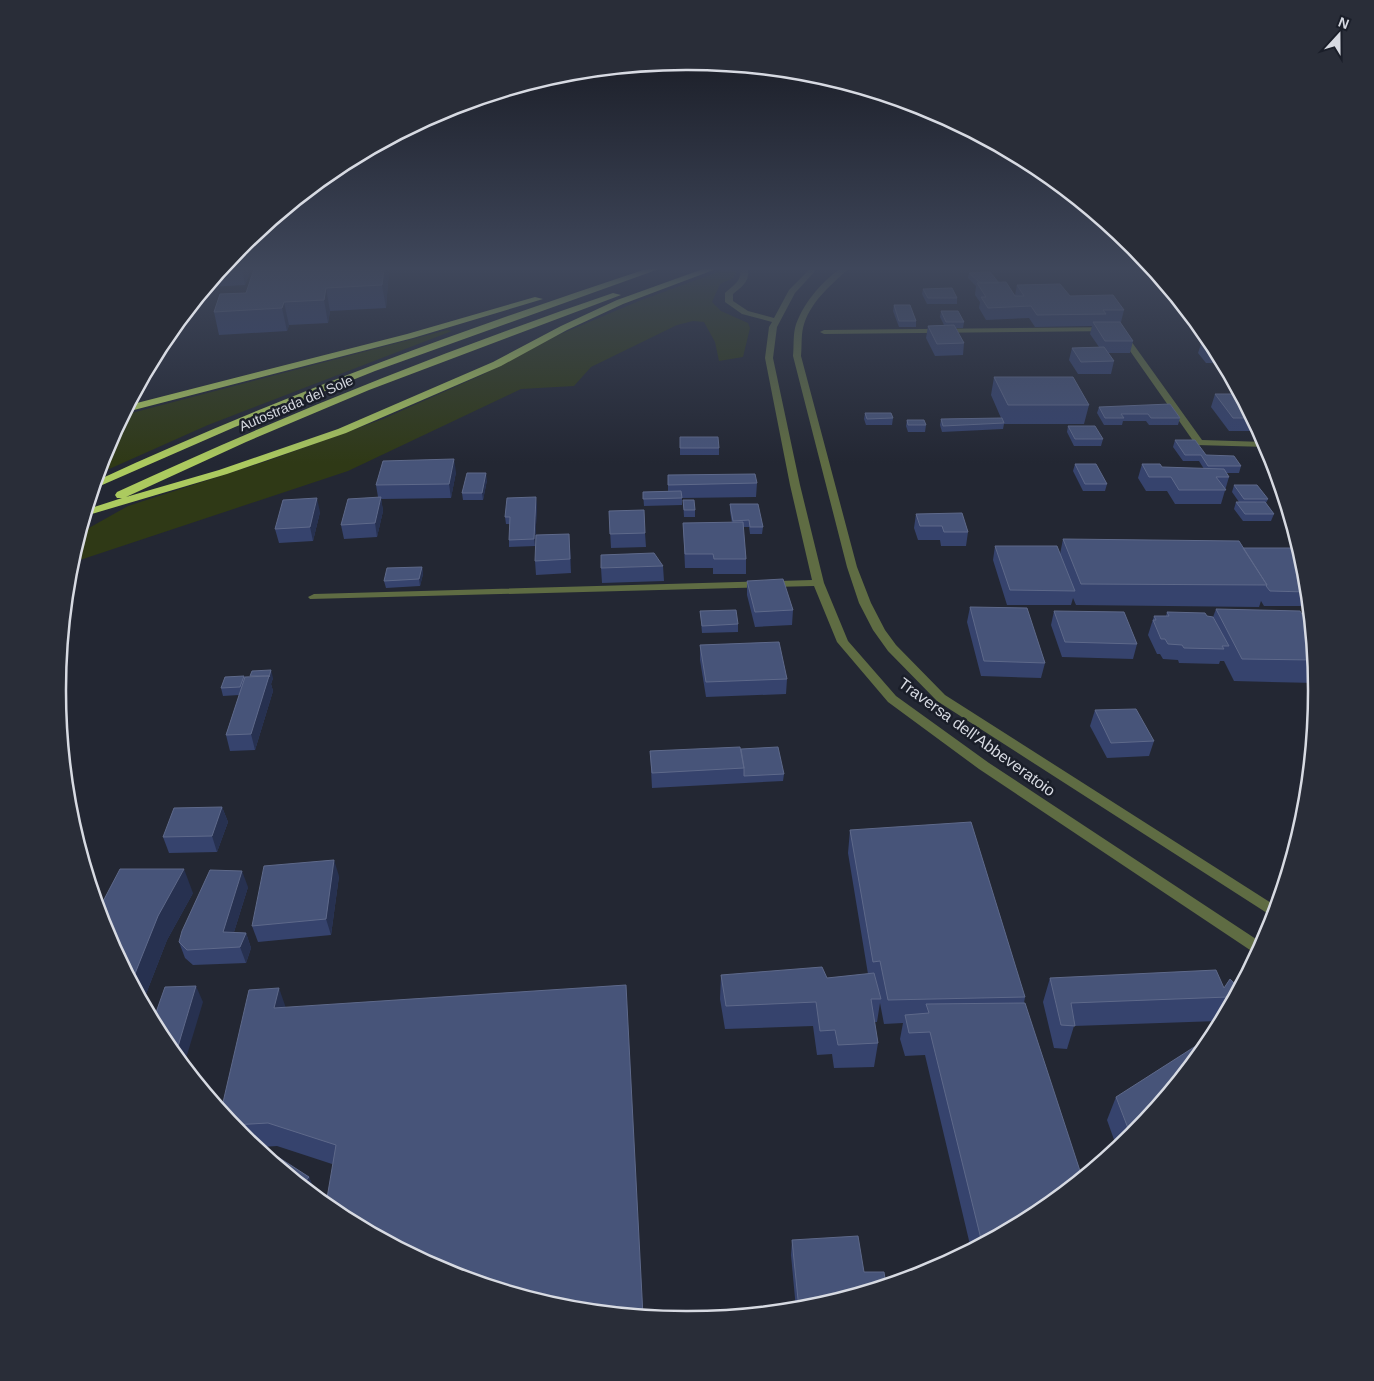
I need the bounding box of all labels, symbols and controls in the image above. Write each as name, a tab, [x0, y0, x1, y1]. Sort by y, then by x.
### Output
north arrow	[1314, 10, 1364, 60]
text: N	[1336, 14, 1351, 32]
street label: Autostrada del Sole	[237, 372, 356, 434]
street label: Traversa dell'Abbeveratoio	[895, 675, 1059, 800]

